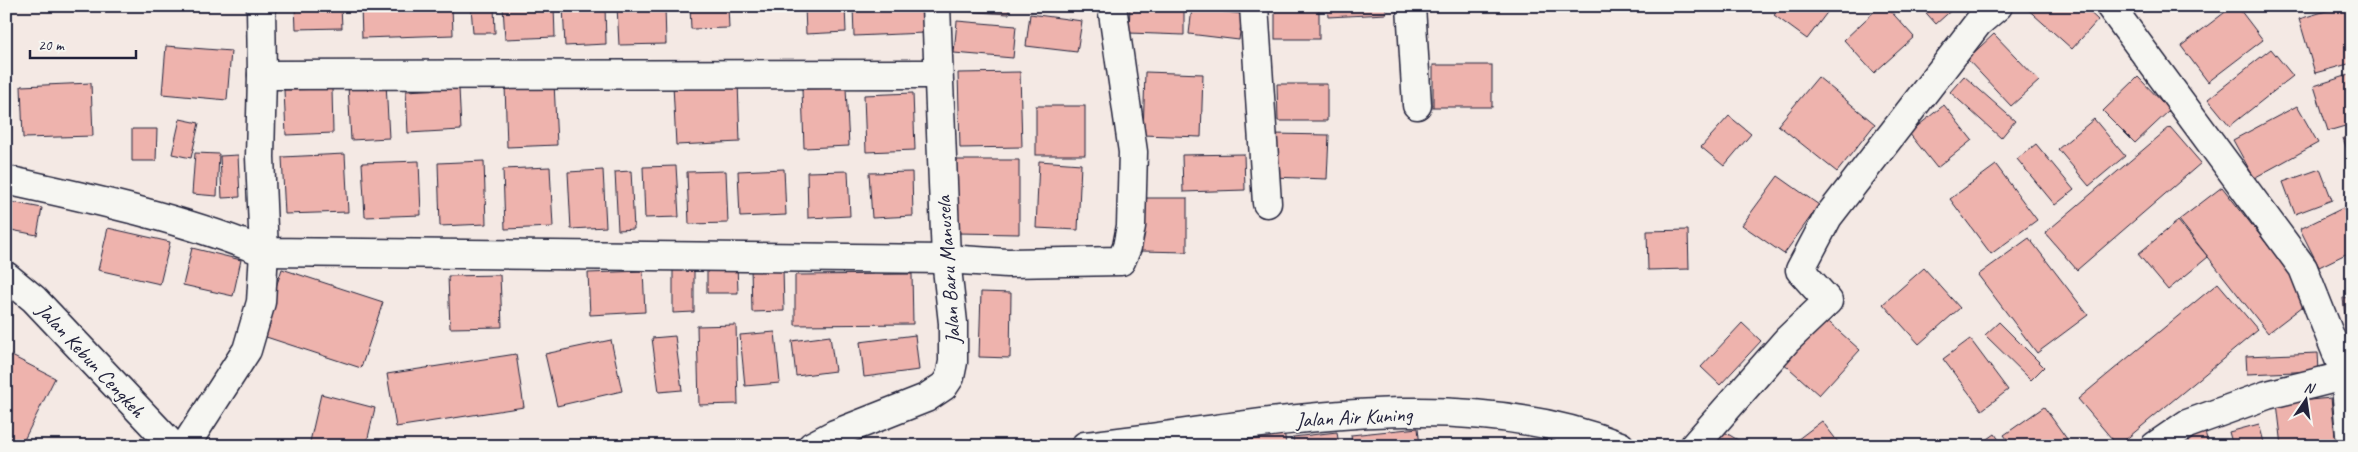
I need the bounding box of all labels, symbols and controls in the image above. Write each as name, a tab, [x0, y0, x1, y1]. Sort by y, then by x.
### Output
scale bar	[30, 28, 136, 60]
text: 20 m	[38, 36, 65, 55]
street label: Jalan Baru Manusela	[930, 194, 966, 346]
street label: Jalan Kebun Cengkeh	[30, 296, 152, 424]
north arrow	[2280, 374, 2330, 424]
text: N	[2303, 379, 2317, 398]
street label: Jalan Air Kuning	[1294, 401, 1414, 433]

